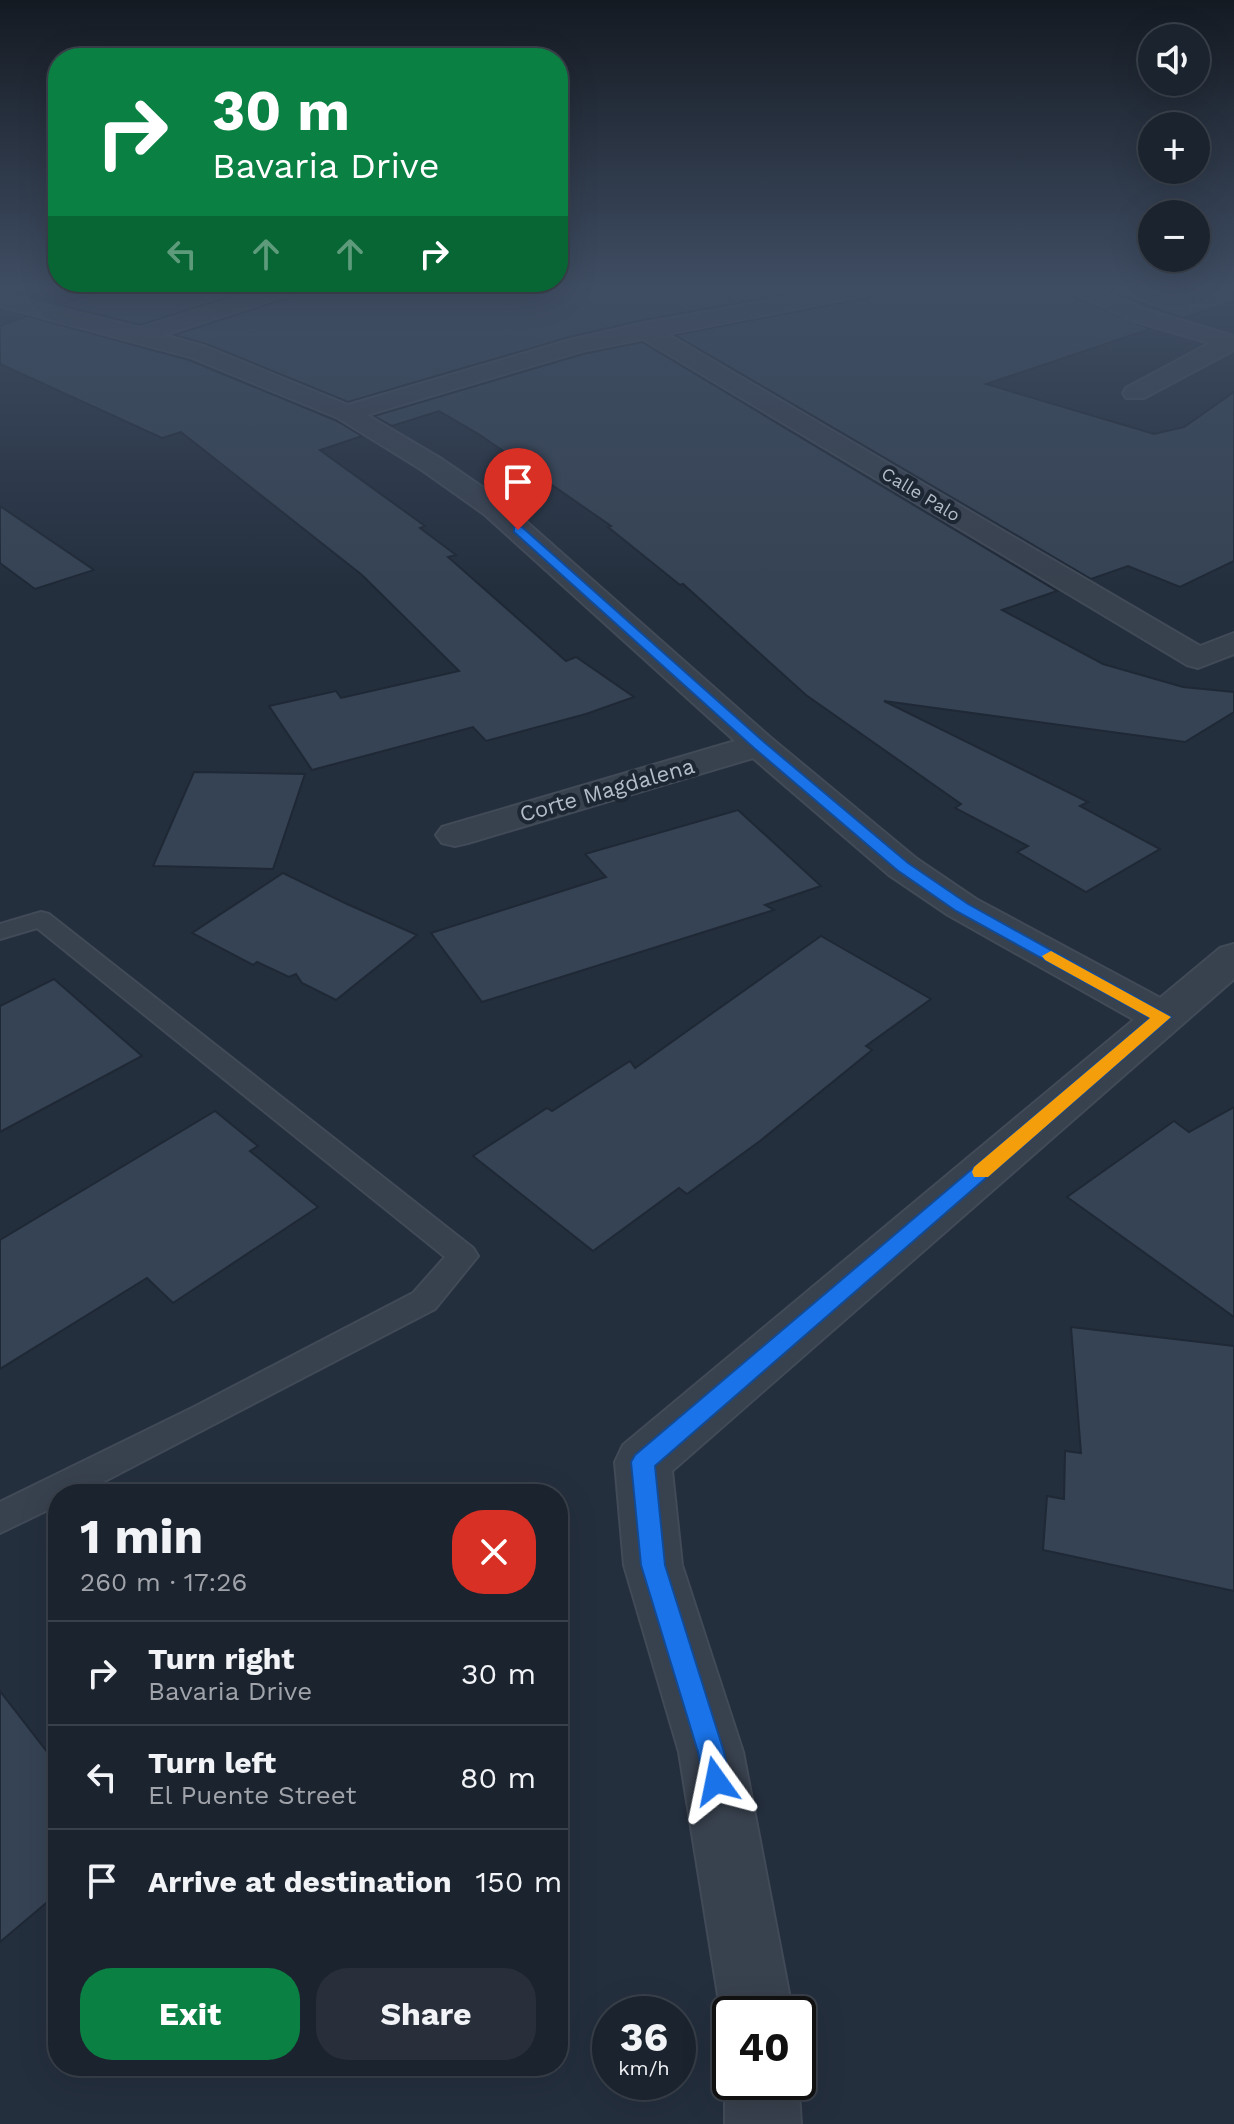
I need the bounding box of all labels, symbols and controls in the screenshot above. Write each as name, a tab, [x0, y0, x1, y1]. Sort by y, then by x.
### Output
map controls	[1138, 24, 1210, 272]
button: sound	[1138, 24, 1210, 96]
text: 30 m	[212, 78, 350, 144]
icon: right	[80, 80, 184, 184]
button: +	[1138, 112, 1210, 184]
text: Bavaria Drive	[212, 145, 440, 187]
button: −	[1138, 200, 1210, 272]
icon: left	[160, 232, 204, 276]
icon: ahead	[244, 232, 288, 276]
icon: ahead	[328, 232, 372, 276]
icon: right	[412, 232, 456, 276]
pin	[484, 448, 552, 530]
icon: arrive	[496, 460, 540, 504]
street label: Calle Palo	[878, 462, 964, 526]
street label: Corte Magdalena	[517, 753, 697, 827]
text: 1 min	[80, 1508, 203, 1565]
button: close	[452, 1510, 536, 1594]
text: 260 m · 17:26	[80, 1567, 247, 1597]
text: Turn right	[148, 1641, 294, 1676]
icon: right	[80, 1651, 124, 1695]
text: 30 m	[461, 1656, 536, 1691]
text: Bavaria Drive	[148, 1676, 312, 1706]
position arrow	[674, 1739, 758, 1823]
text: Turn left	[148, 1745, 276, 1780]
icon: left	[80, 1755, 124, 1799]
text: 80 m	[460, 1760, 536, 1795]
text: El Puente Street	[148, 1780, 356, 1810]
icon: arrive	[80, 1859, 124, 1903]
text: Arrive at destination	[148, 1864, 452, 1899]
text: 150 m	[476, 1864, 562, 1899]
button: Exit	[80, 1968, 300, 2060]
button: Share	[316, 1968, 536, 2060]
speed limit sign: 40	[712, 1996, 816, 2100]
text: 36	[620, 2014, 668, 2061]
text: km/h	[618, 2056, 670, 2080]

